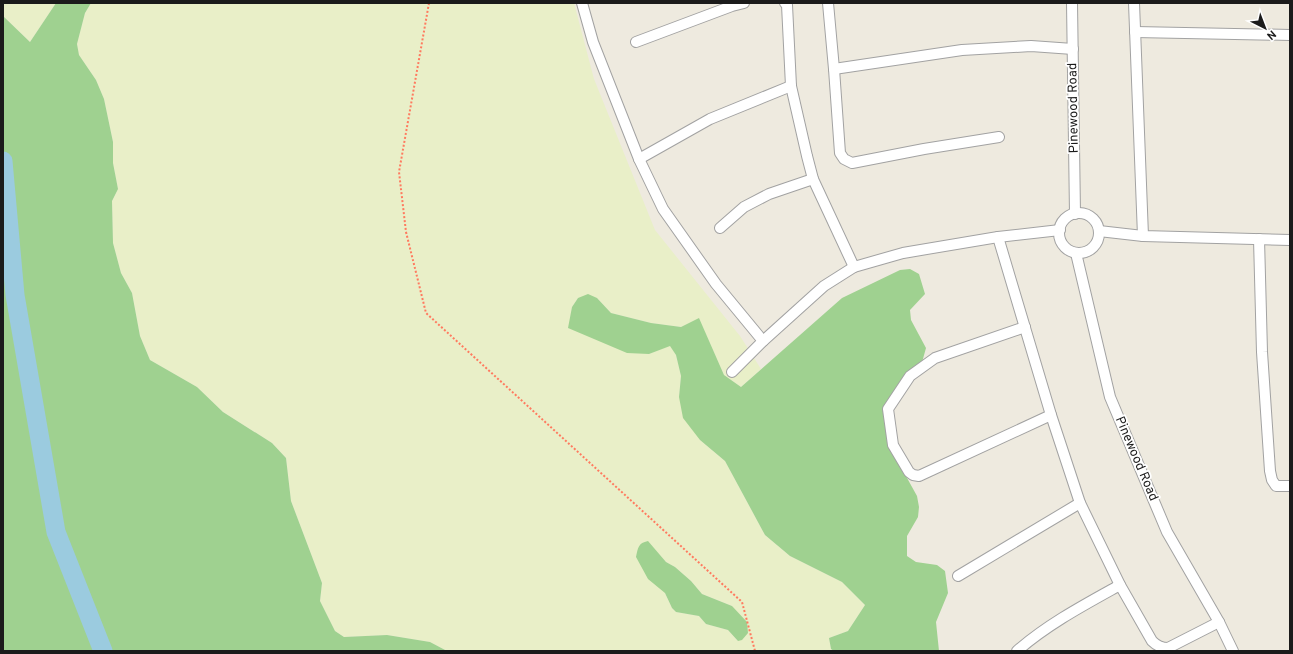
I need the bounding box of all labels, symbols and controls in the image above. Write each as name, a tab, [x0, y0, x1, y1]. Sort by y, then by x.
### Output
north arrow	[1245, 8, 1285, 48]
text: N	[1263, 27, 1279, 43]
street label: Pinewood Road	[1065, 63, 1083, 153]
street label: Pinewood Road	[1111, 414, 1161, 504]

